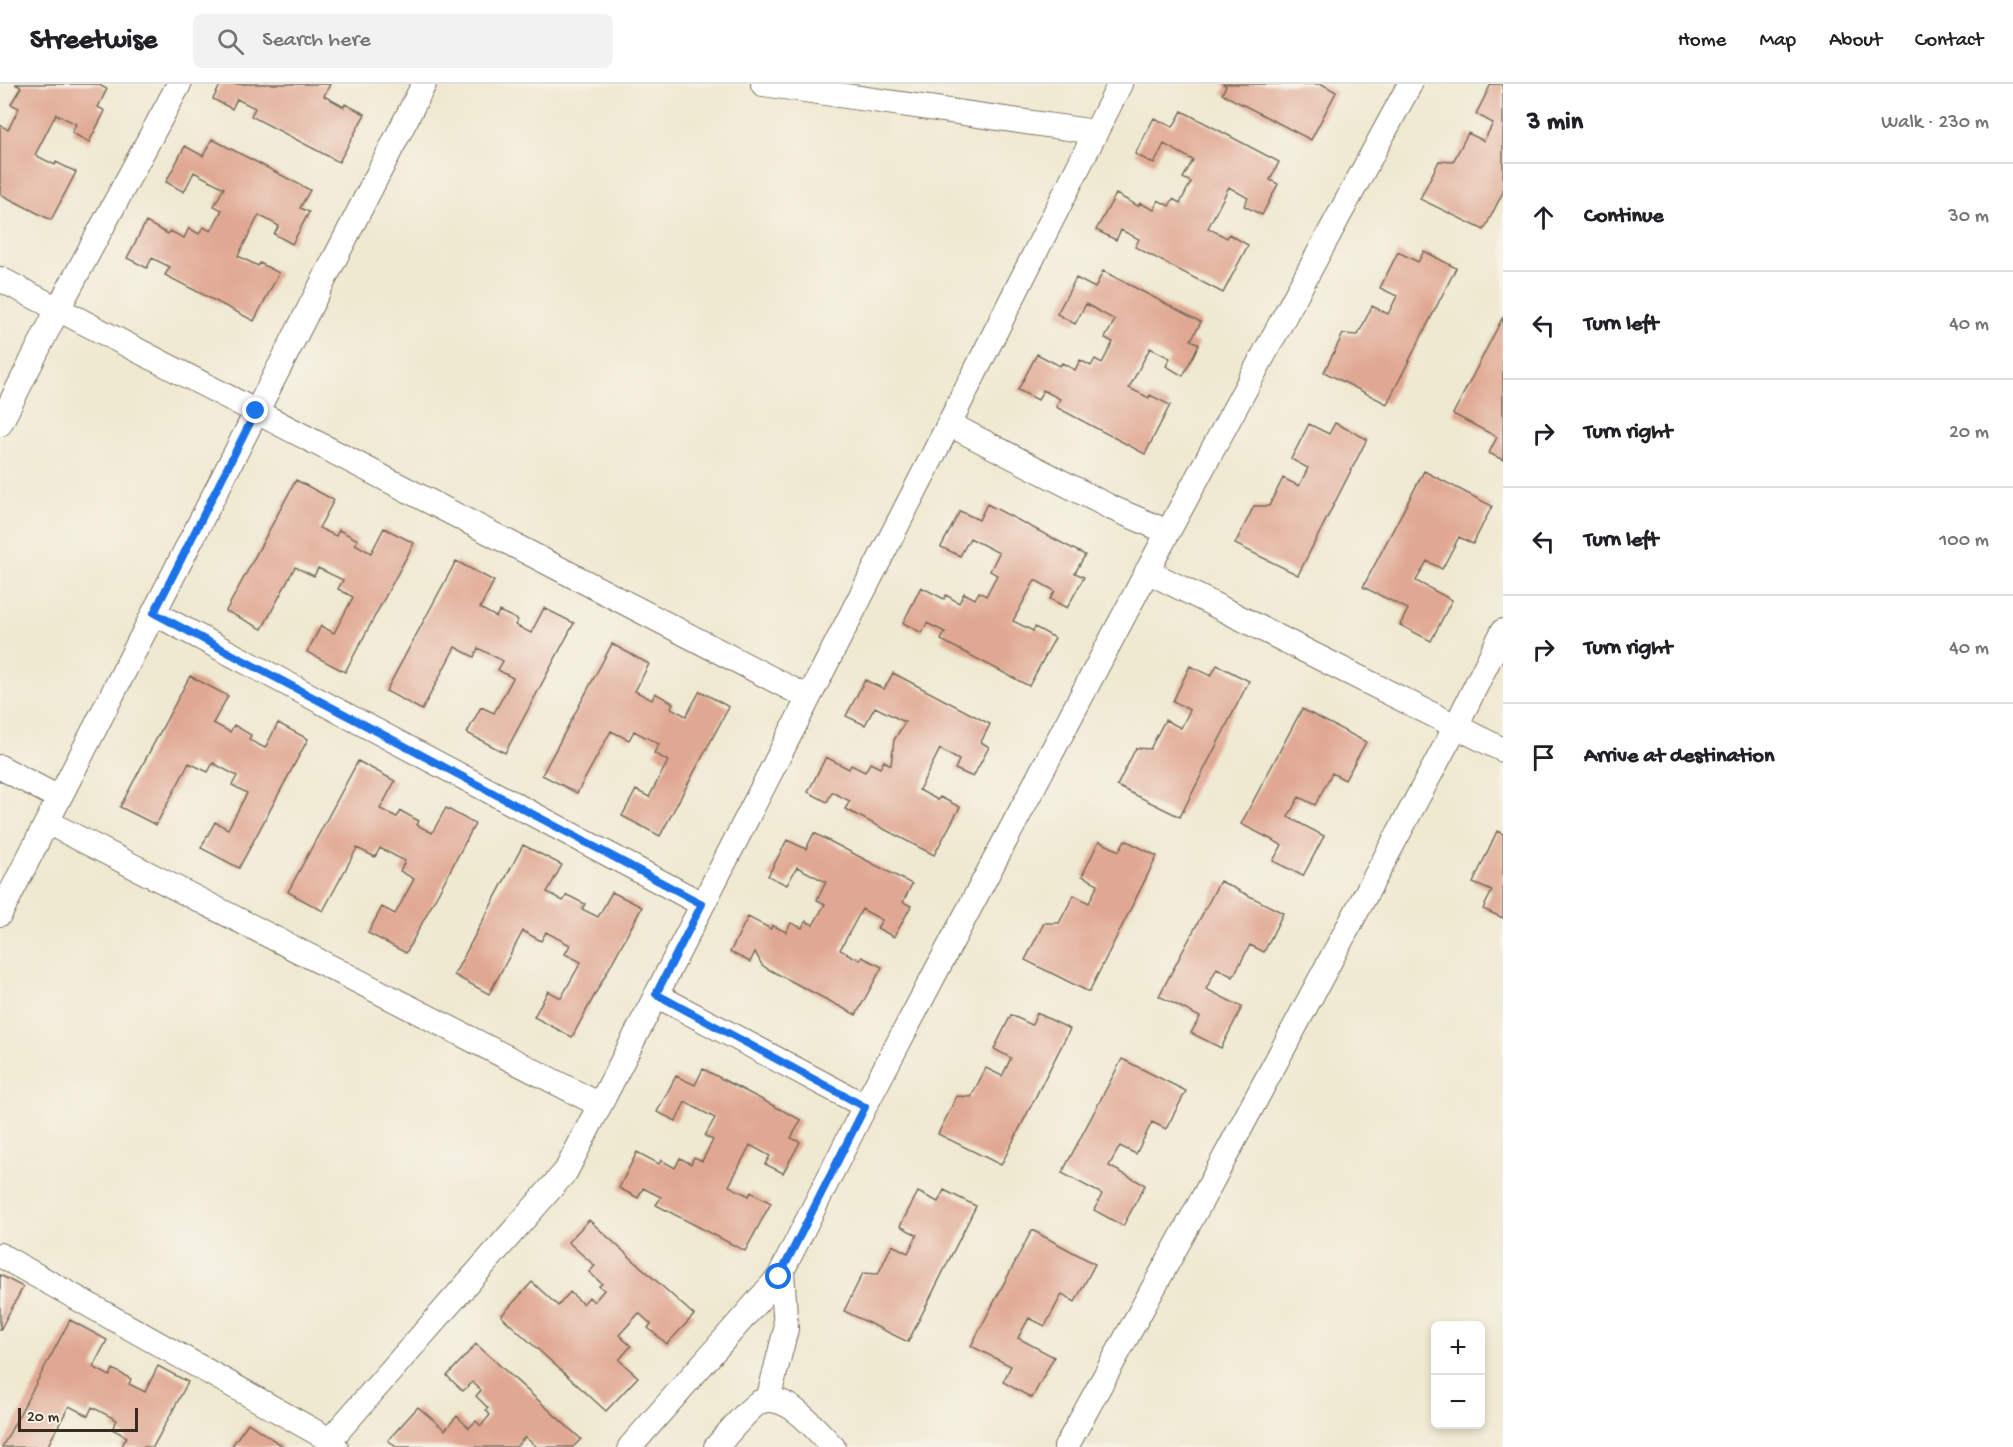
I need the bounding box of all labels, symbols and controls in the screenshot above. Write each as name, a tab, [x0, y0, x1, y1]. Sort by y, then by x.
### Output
search box	[193, 14, 613, 68]
text: Streetwise	[30, 25, 157, 58]
icon: search	[214, 25, 247, 58]
text: Search here	[262, 28, 371, 54]
text: Home	[1678, 29, 1726, 54]
text: Map	[1759, 29, 1796, 54]
text: About	[1829, 29, 1882, 54]
text: Contact	[1915, 29, 1983, 54]
text: 3 min	[1527, 108, 1583, 139]
text: Walk · 230 m	[1881, 112, 1989, 135]
icon: ahead	[1527, 201, 1560, 234]
text: Continue	[1584, 204, 1664, 230]
text: 30 m	[1948, 206, 1989, 229]
icon: left	[1527, 309, 1560, 342]
text: Turn left	[1584, 312, 1658, 338]
text: 40 m	[1949, 314, 1989, 337]
route end	[242, 397, 268, 423]
icon: right	[1527, 417, 1560, 450]
text: Turn right	[1584, 420, 1672, 446]
text: 20 m	[1949, 422, 1989, 445]
icon: left	[1527, 525, 1560, 558]
text: Turn left	[1584, 528, 1658, 554]
text: 100 m	[1939, 530, 1989, 553]
icon: right	[1527, 633, 1560, 666]
text: Turn right	[1584, 636, 1672, 662]
text: 40 m	[1949, 638, 1989, 661]
icon: arrive	[1527, 741, 1560, 774]
text: Arrive at destination	[1584, 744, 1774, 770]
route start	[765, 1263, 791, 1289]
map controls	[1431, 1321, 1485, 1429]
button: +	[1431, 1321, 1485, 1375]
button: −	[1431, 1375, 1485, 1429]
scale bar	[18, 1405, 138, 1432]
text: 20 m	[27, 1409, 59, 1428]

